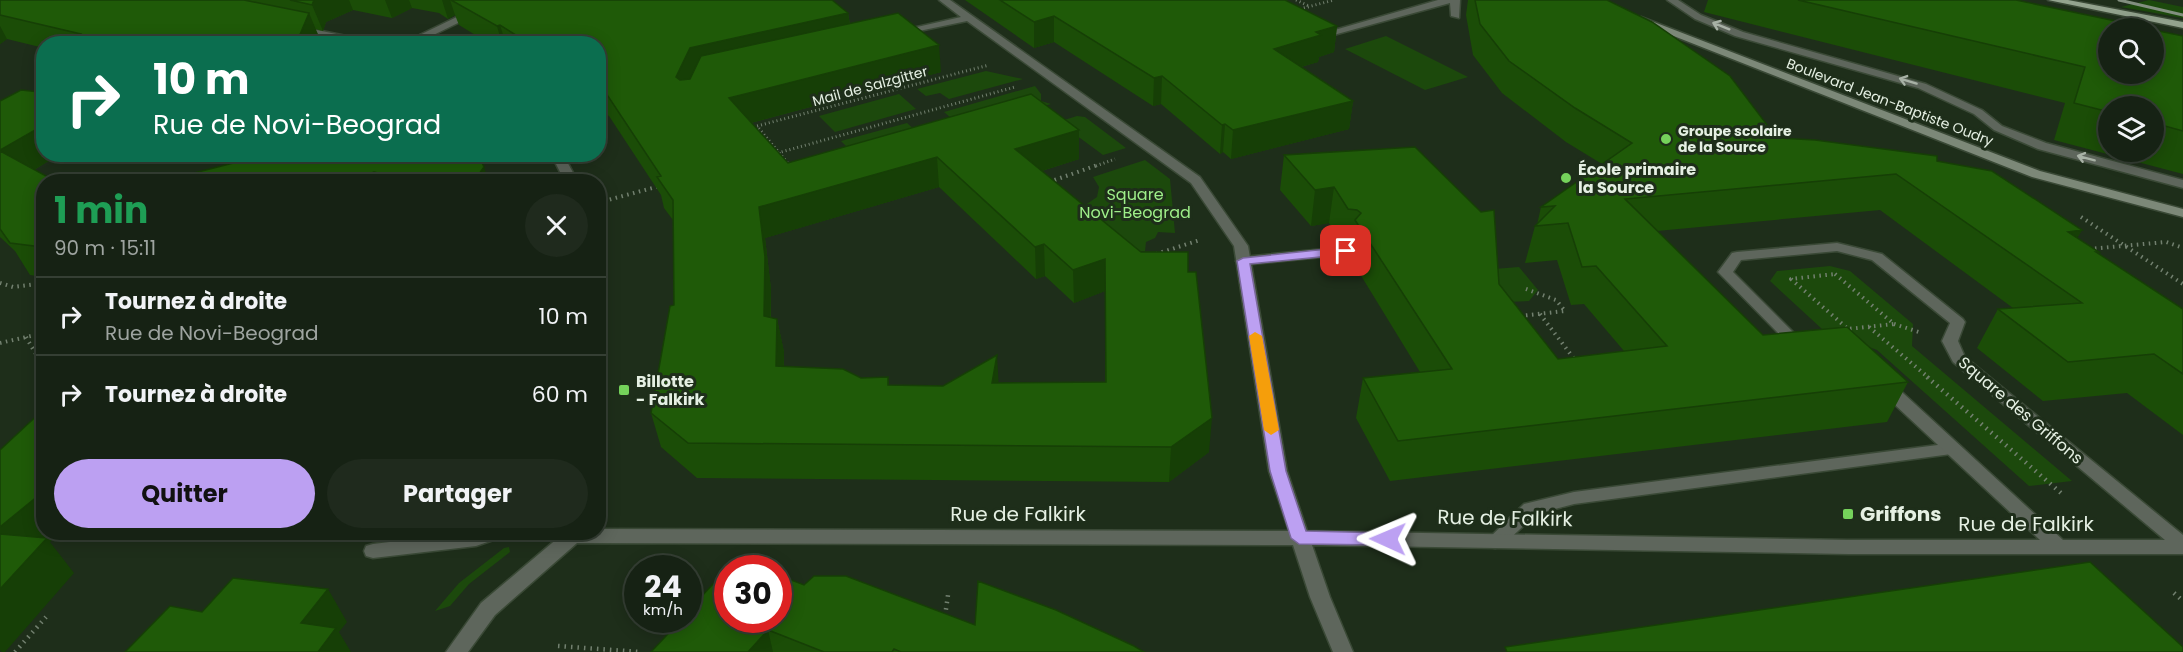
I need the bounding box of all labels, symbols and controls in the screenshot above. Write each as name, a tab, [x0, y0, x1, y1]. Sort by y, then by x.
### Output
map controls	[2098, 18, 2164, 162]
button: search	[2098, 18, 2164, 84]
one-way arrow	[1713, 20, 1731, 31]
text: 10 m	[153, 50, 250, 109]
street label: Boulevard Jean-Baptiste Oudry	[1784, 53, 1996, 151]
icon: right	[54, 60, 132, 138]
street label: Mail de Salzgitter	[810, 61, 930, 111]
one-way arrow	[1899, 75, 1918, 86]
button: layers	[2098, 96, 2164, 162]
text: Rue de Novi-Beograd	[153, 106, 441, 143]
place label: Groupe scolaire de la Source	[1678, 121, 1792, 157]
marker: Groupe scolaire de la Source	[1659, 132, 1673, 146]
one-way arrow	[2077, 151, 2096, 163]
place label: École primaire la Source	[1578, 158, 1696, 199]
marker: École primaire la Source	[1559, 171, 1573, 185]
park label: Square Novi-Beograd	[1079, 183, 1191, 224]
text: 1 min	[54, 185, 148, 236]
button: close	[525, 194, 588, 257]
pin	[1320, 225, 1371, 276]
text: 90 m · 15:11	[54, 234, 156, 262]
icon: arrive	[1329, 234, 1362, 267]
text: Tournez à droite	[105, 286, 287, 317]
icon: right	[54, 300, 87, 333]
text: 10 m	[539, 301, 588, 332]
text: Rue de Novi-Beograd	[105, 319, 318, 347]
street label: Square des Griffons	[1953, 351, 2088, 469]
place label: Billotte - Falkirk	[636, 370, 704, 411]
icon: right	[54, 378, 87, 411]
text: Tournez à droite	[105, 379, 287, 410]
text: 60 m	[532, 379, 588, 410]
marker: Billotte - Falkirk	[617, 383, 631, 397]
button: Quitter	[54, 459, 315, 528]
button: Partager	[327, 459, 588, 528]
street label: Rue de Falkirk	[950, 500, 1086, 528]
place label: Griffons	[1860, 500, 1941, 528]
street label: Rue de Falkirk	[1437, 503, 1574, 533]
position arrow	[1356, 507, 1420, 571]
marker: Griffons	[1841, 507, 1855, 521]
street label: Rue de Falkirk	[1958, 510, 2094, 538]
speed limit sign: 30	[714, 555, 792, 633]
text: 24	[644, 565, 682, 608]
text: km/h	[643, 599, 683, 620]

